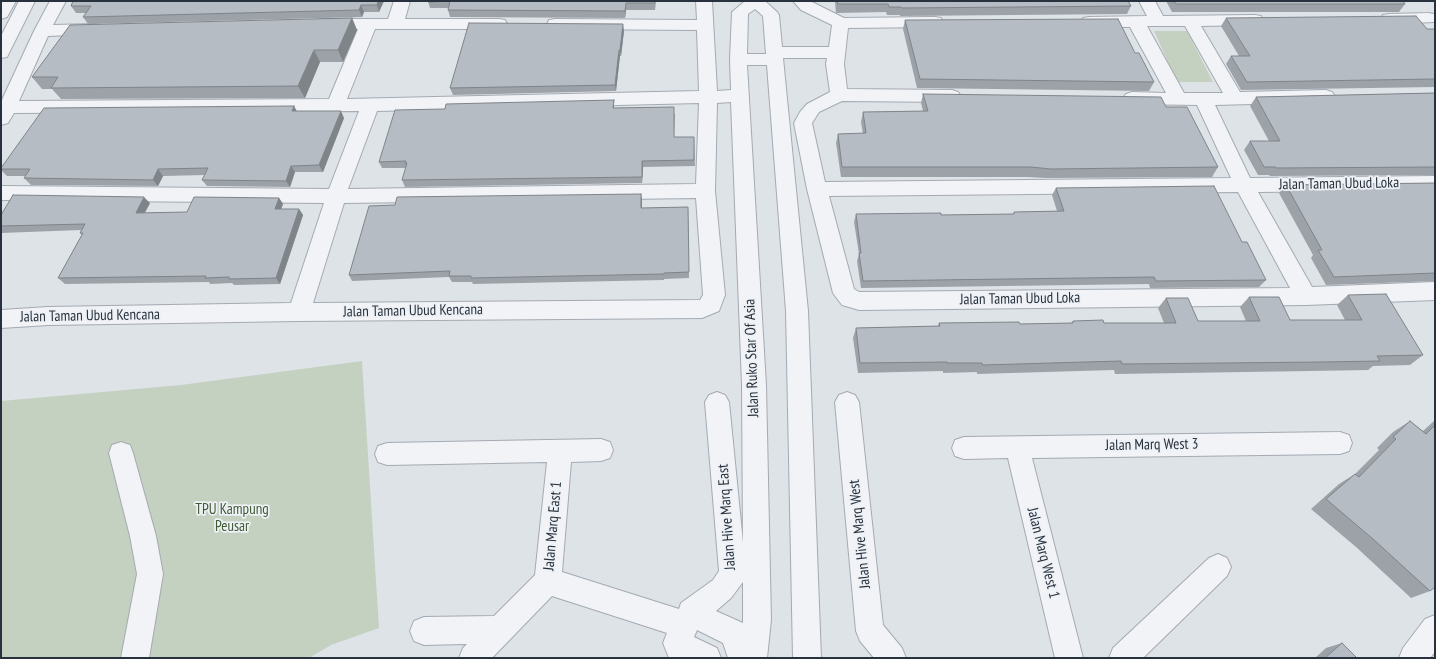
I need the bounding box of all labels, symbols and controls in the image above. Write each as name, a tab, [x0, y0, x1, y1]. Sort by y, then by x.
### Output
street label: Jalan Taman Ubud Loka	[1279, 174, 1399, 194]
street label: Jalan Taman Ubud Loka	[960, 289, 1080, 309]
street label: Jalan Ruko Star Of Asia	[741, 299, 763, 417]
street label: Jalan Taman Ubud Kencana	[343, 301, 483, 321]
street label: Jalan Taman Ubud Kencana	[20, 306, 160, 326]
street label: Jalan Marq West 3	[1105, 435, 1199, 455]
street label: Jalan Hive Marq East	[714, 463, 740, 571]
street label: Jalan Hive Marq West	[845, 479, 875, 589]
street label: Jalan Marq East 1	[540, 481, 566, 571]
park label: TPU Kampung Peusar	[195, 501, 269, 536]
street label: Jalan Marq West 1	[1023, 506, 1063, 600]

